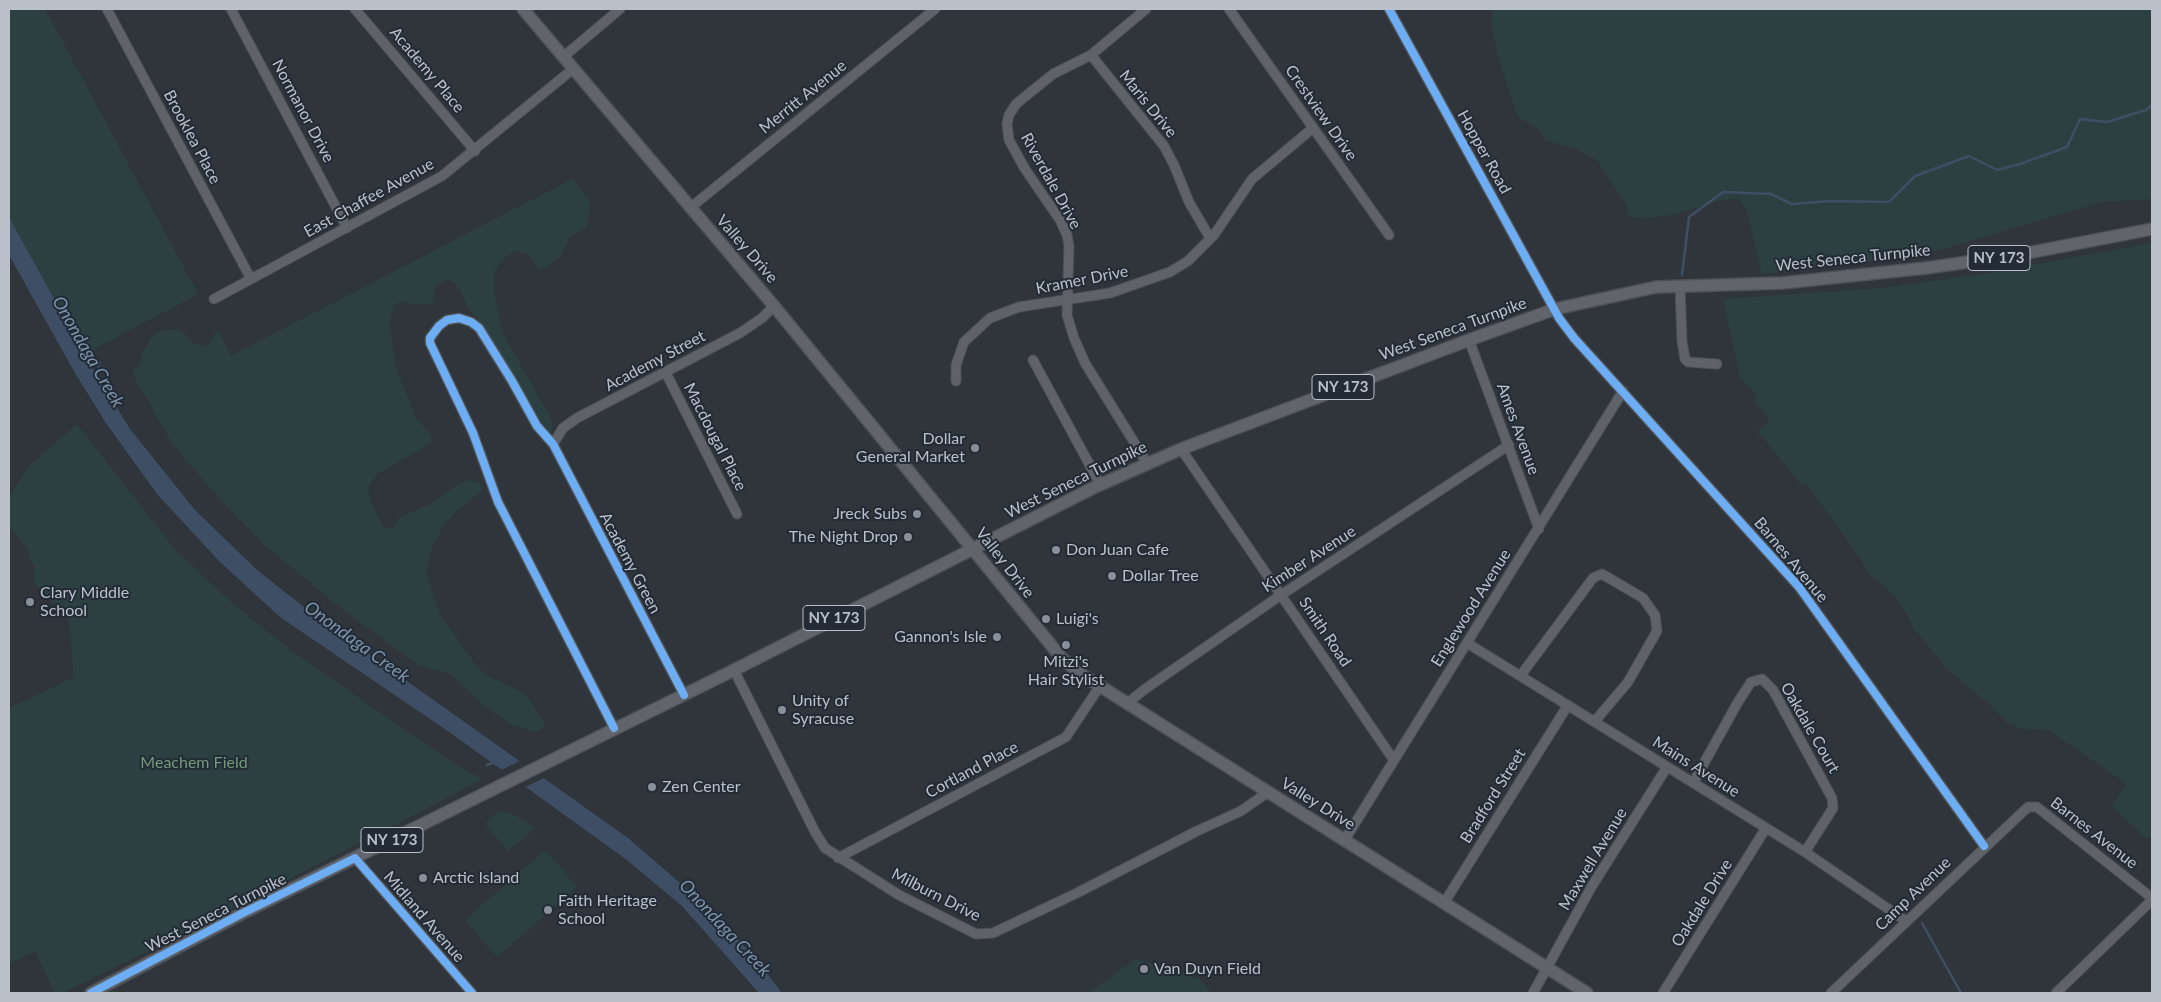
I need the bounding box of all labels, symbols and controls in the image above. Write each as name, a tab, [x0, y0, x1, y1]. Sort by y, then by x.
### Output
street label: Academy Place	[386, 23, 468, 117]
street label: Normanor Drive	[268, 56, 338, 166]
street label: Merritt Avenue	[756, 56, 850, 138]
street label: Crestview Drive	[1281, 61, 1361, 165]
street label: Maris Drive	[1115, 66, 1181, 142]
street label: Brooklea Place	[159, 87, 225, 187]
street label: Hopper Road	[1453, 107, 1515, 197]
street label: Riverdale Drive	[1017, 130, 1085, 232]
street label: East Chaffee Avenue	[301, 154, 437, 242]
street label: Valley Drive	[712, 211, 782, 287]
street label: West Seneca Turnpike	[1775, 240, 1931, 276]
road number: NY 173	[1968, 246, 2030, 270]
street label: Kramer Drive	[1034, 262, 1130, 298]
water label: Onondaga Creek	[47, 293, 129, 411]
street label: West Seneca Turnpike	[1377, 293, 1529, 365]
street label: Academy Street	[601, 326, 709, 396]
road number: NY 173	[1312, 374, 1374, 400]
street label: Macdougal Place	[680, 380, 750, 494]
street label: Ames Avenue	[1492, 380, 1544, 478]
place label: Dollar General Market	[856, 429, 965, 467]
street label: West Seneca Turnpike	[1002, 437, 1150, 523]
marker: Dollar General Market	[969, 442, 981, 454]
place label: Jreck Subs	[833, 504, 907, 524]
marker: Jreck Subs	[911, 508, 923, 520]
street label: Academy Green	[595, 509, 665, 617]
street label: Barnes Avenue	[1750, 513, 1832, 607]
street label: Kimber Avenue	[1259, 522, 1359, 596]
street label: Valley Drive	[972, 524, 1038, 602]
place label: The Night Drop	[789, 527, 898, 547]
marker: The Night Drop	[902, 531, 914, 543]
place label: Don Juan Cafe	[1066, 540, 1169, 560]
marker: Don Juan Cafe	[1050, 544, 1062, 556]
street label: Englewood Avenue	[1427, 546, 1515, 670]
place label: Dollar Tree	[1122, 566, 1199, 586]
marker: Dollar Tree	[1106, 570, 1118, 582]
place label: Clary Middle School	[40, 583, 129, 621]
street label: Smith Road	[1295, 594, 1355, 670]
marker: Clary Middle School	[24, 596, 36, 608]
water label: Onondaga Creek	[300, 597, 414, 687]
road number: NY 173	[803, 606, 865, 630]
place label: Luigi's	[1056, 609, 1099, 629]
marker: Luigi's	[1040, 613, 1052, 625]
place label: Gannon's Isle	[894, 627, 987, 647]
marker: Gannon's Isle	[991, 631, 1003, 643]
marker: Mitzi's Hair Stylist	[1060, 639, 1072, 651]
place label: Mitzi's Hair Stylist	[1028, 652, 1104, 690]
street label: Oakdale Court	[1776, 679, 1844, 777]
place label: Unity of Syracuse	[792, 691, 854, 729]
marker: Unity of Syracuse	[776, 704, 788, 716]
street label: Mains Avenue	[1649, 733, 1743, 801]
street label: Cortland Place	[922, 738, 1022, 802]
street label: Bradford Street	[1456, 745, 1530, 847]
park label: Meachem Field	[140, 753, 248, 773]
street label: Valley Drive	[1277, 774, 1359, 834]
place label: Zen Center	[662, 777, 740, 797]
marker: Zen Center	[646, 781, 658, 793]
street label: Barnes Avenue	[2047, 793, 2141, 873]
street label: Maxwell Avenue	[1555, 804, 1631, 914]
road number: NY 173	[361, 828, 423, 852]
street label: Camp Avenue	[1871, 853, 1955, 935]
street label: Oakdale Drive	[1667, 856, 1737, 950]
street label: Milburn Drive	[888, 864, 984, 926]
street label: Midland Avenue	[379, 868, 469, 966]
place label: Arctic Island	[433, 868, 519, 888]
street label: West Seneca Turnpike	[142, 869, 290, 957]
marker: Arctic Island	[417, 872, 429, 884]
water label: Onondaga Creek	[675, 875, 775, 981]
place label: Faith Heritage School	[558, 891, 657, 929]
marker: Faith Heritage School	[542, 904, 554, 916]
place label: Van Duyn Field	[1154, 959, 1261, 979]
marker: Van Duyn Field	[1138, 963, 1150, 975]

